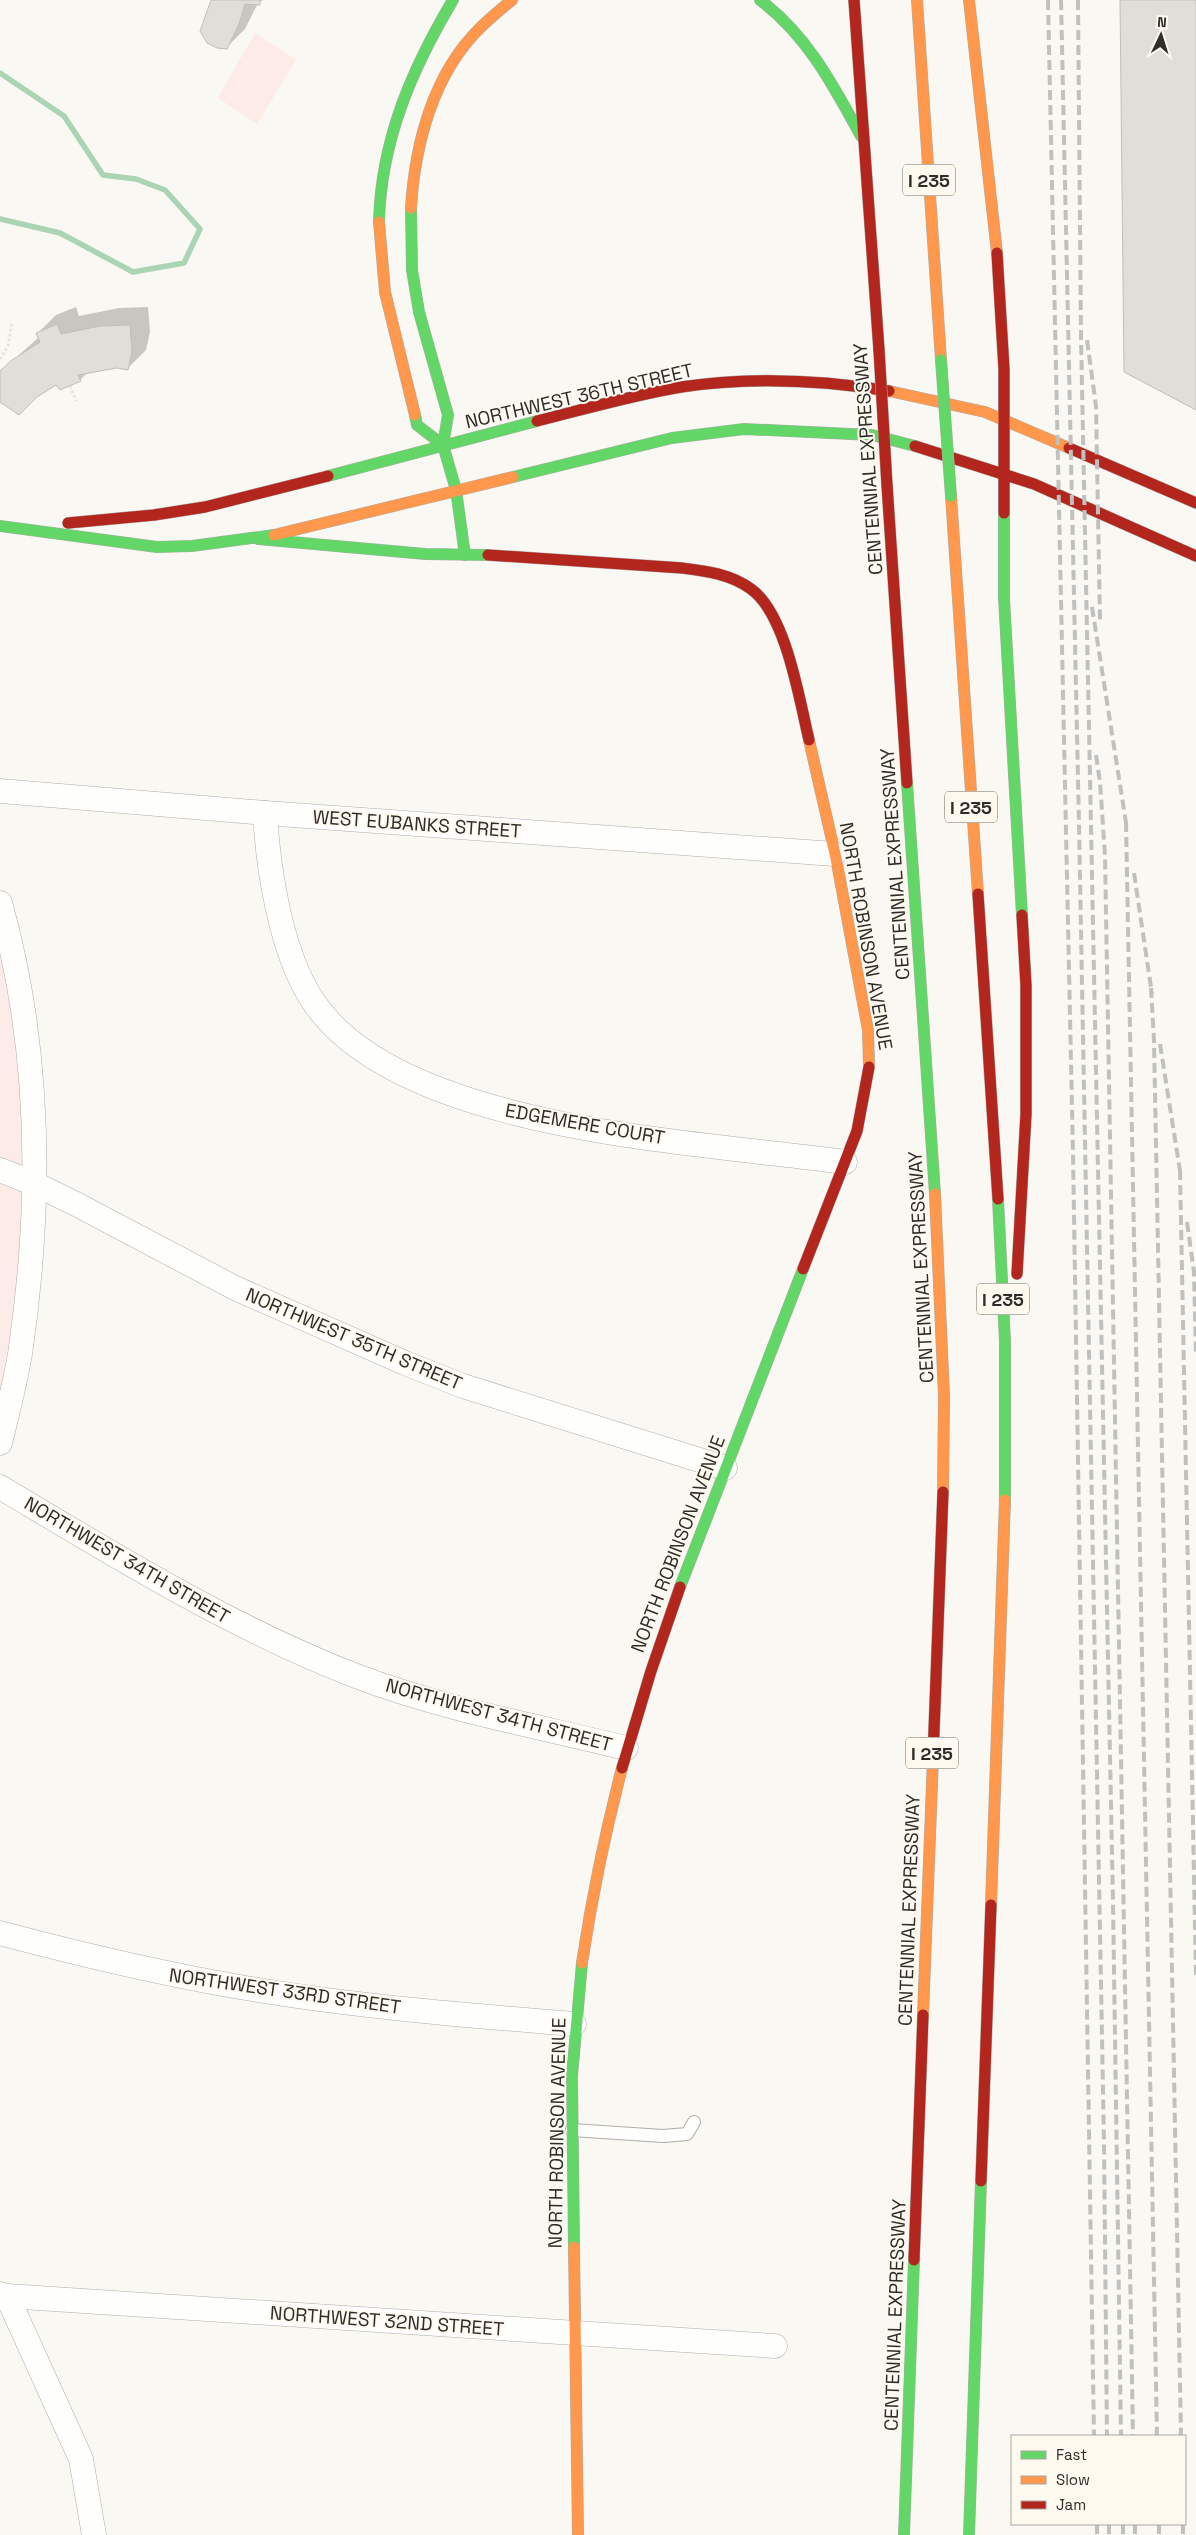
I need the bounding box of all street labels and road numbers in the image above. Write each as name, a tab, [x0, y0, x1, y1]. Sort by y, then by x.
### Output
road number: I 235	[903, 164, 955, 196]
street label: CENTENNIAL EXPRESSWAY	[847, 342, 889, 576]
street label: NORTHWEST 36TH STREET	[463, 358, 695, 434]
street label: CENTENNIAL EXPRESSWAY	[874, 747, 916, 981]
road number: I 235	[945, 792, 997, 822]
street label: WEST EUBANKS STREET	[312, 804, 522, 844]
street label: NORTH ROBINSON AVENUE	[834, 820, 898, 1052]
street label: EDGEMERE COURT	[503, 1098, 667, 1150]
street label: CENTENNIAL EXPRESSWAY	[902, 1150, 940, 1384]
street label: NORTHWEST 35TH STREET	[242, 1282, 466, 1396]
road number: I 235	[977, 1284, 1029, 1315]
street label: NORTH ROBINSON AVENUE	[625, 1432, 731, 1656]
street label: NORTHWEST 34TH STREET	[20, 1491, 234, 1629]
street label: NORTHWEST 34TH STREET	[383, 1673, 615, 1757]
road number: I 235	[906, 1738, 958, 1769]
street label: CENTENNIAL EXPRESSWAY	[892, 1793, 926, 2027]
street label: NORTHWEST 33RD STREET	[167, 1962, 403, 2020]
street label: NORTH ROBINSON AVENUE	[542, 2017, 572, 2249]
street label: CENTENNIAL EXPRESSWAY	[878, 2198, 912, 2432]
street label: NORTHWEST 32ND STREET	[269, 2300, 505, 2342]

